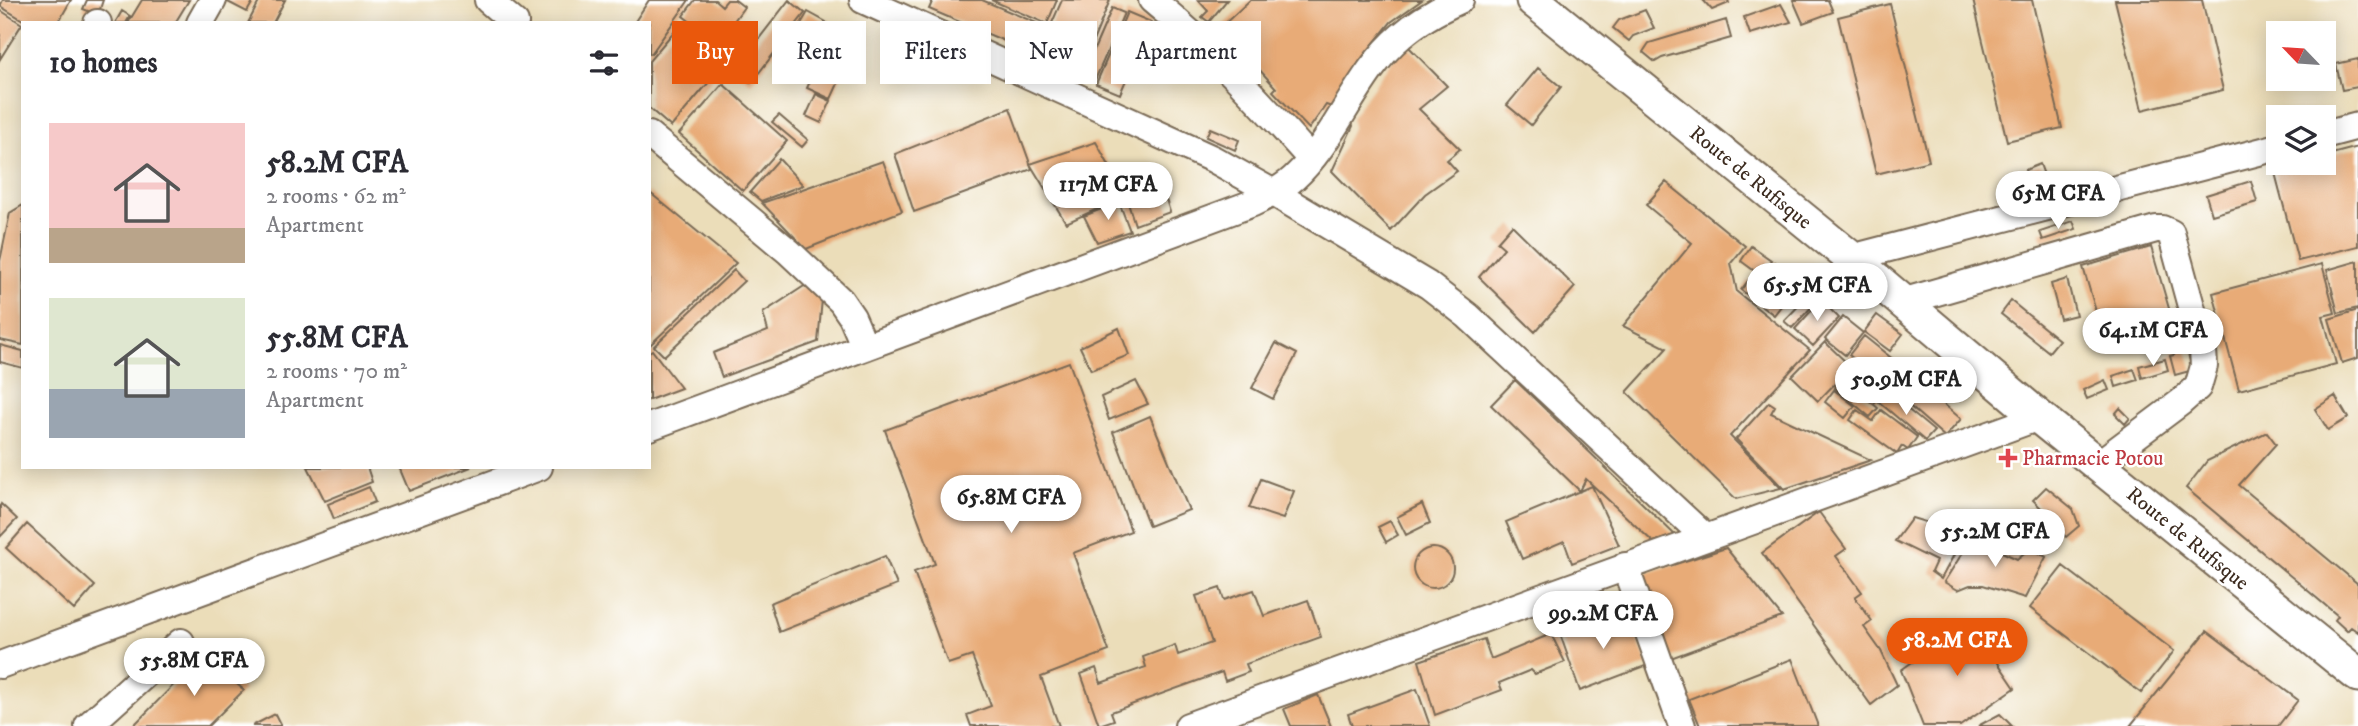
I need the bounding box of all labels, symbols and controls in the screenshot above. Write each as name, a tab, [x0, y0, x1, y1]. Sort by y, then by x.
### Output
chip: Buy	[672, 21, 758, 84]
chip: Rent	[772, 21, 866, 84]
chip: Filters	[880, 21, 991, 84]
chip: New	[1005, 21, 1097, 84]
chip: Apartment	[1111, 21, 1261, 84]
north arrow	[2266, 21, 2336, 91]
map controls	[2266, 21, 2336, 175]
icon: filters	[585, 44, 623, 82]
text: 10 homes	[49, 45, 158, 82]
button: layers	[2266, 105, 2336, 175]
street label: Route de Rufisque	[1684, 120, 1817, 235]
text: 58.2M CFA	[266, 145, 408, 182]
icon: home	[105, 151, 189, 235]
pin: 117M CFA	[1036, 162, 1180, 222]
text: 117M CFA	[1059, 170, 1157, 199]
pin: 65M CFA	[1993, 172, 2123, 231]
text: 65M CFA	[2012, 179, 2104, 208]
text: 2 rooms · 62 m²	[266, 182, 406, 211]
text: Apartment	[266, 211, 364, 240]
pin: 65.5M CFA	[1737, 264, 1897, 323]
text: 65.5M CFA	[1763, 271, 1871, 300]
pin: 64.1M CFA	[2073, 308, 2233, 368]
text: 64.1M CFA	[2098, 316, 2208, 345]
text: 55.8M CFA	[266, 320, 408, 357]
icon: home	[105, 326, 189, 410]
text: 2 rooms · 70 m²	[266, 357, 407, 386]
pin: 50.9M CFA	[1826, 358, 1986, 417]
text: 50.9M CFA	[1851, 365, 1961, 394]
text: Apartment	[266, 386, 364, 415]
place label: Pharmacie Potou	[2022, 446, 2163, 472]
marker: Pharmacie Potou	[2000, 450, 2016, 466]
pin: 65.8M CFA	[931, 476, 1091, 535]
street label: Route de Rufisque	[2121, 481, 2254, 596]
text: 65.8M CFA	[956, 483, 1066, 512]
pin: 55.2M CFA	[1915, 510, 2075, 569]
text: 55.2M CFA	[1941, 517, 2049, 546]
pin: 99.2M CFA	[1523, 592, 1683, 651]
text: 99.2M CFA	[1548, 599, 1658, 628]
pin: 58.2M CFA	[1877, 618, 2037, 678]
text: 58.2M CFA	[1903, 626, 2011, 655]
pin: 55.8M CFA	[114, 638, 274, 698]
text: 55.8M CFA	[140, 646, 248, 675]

